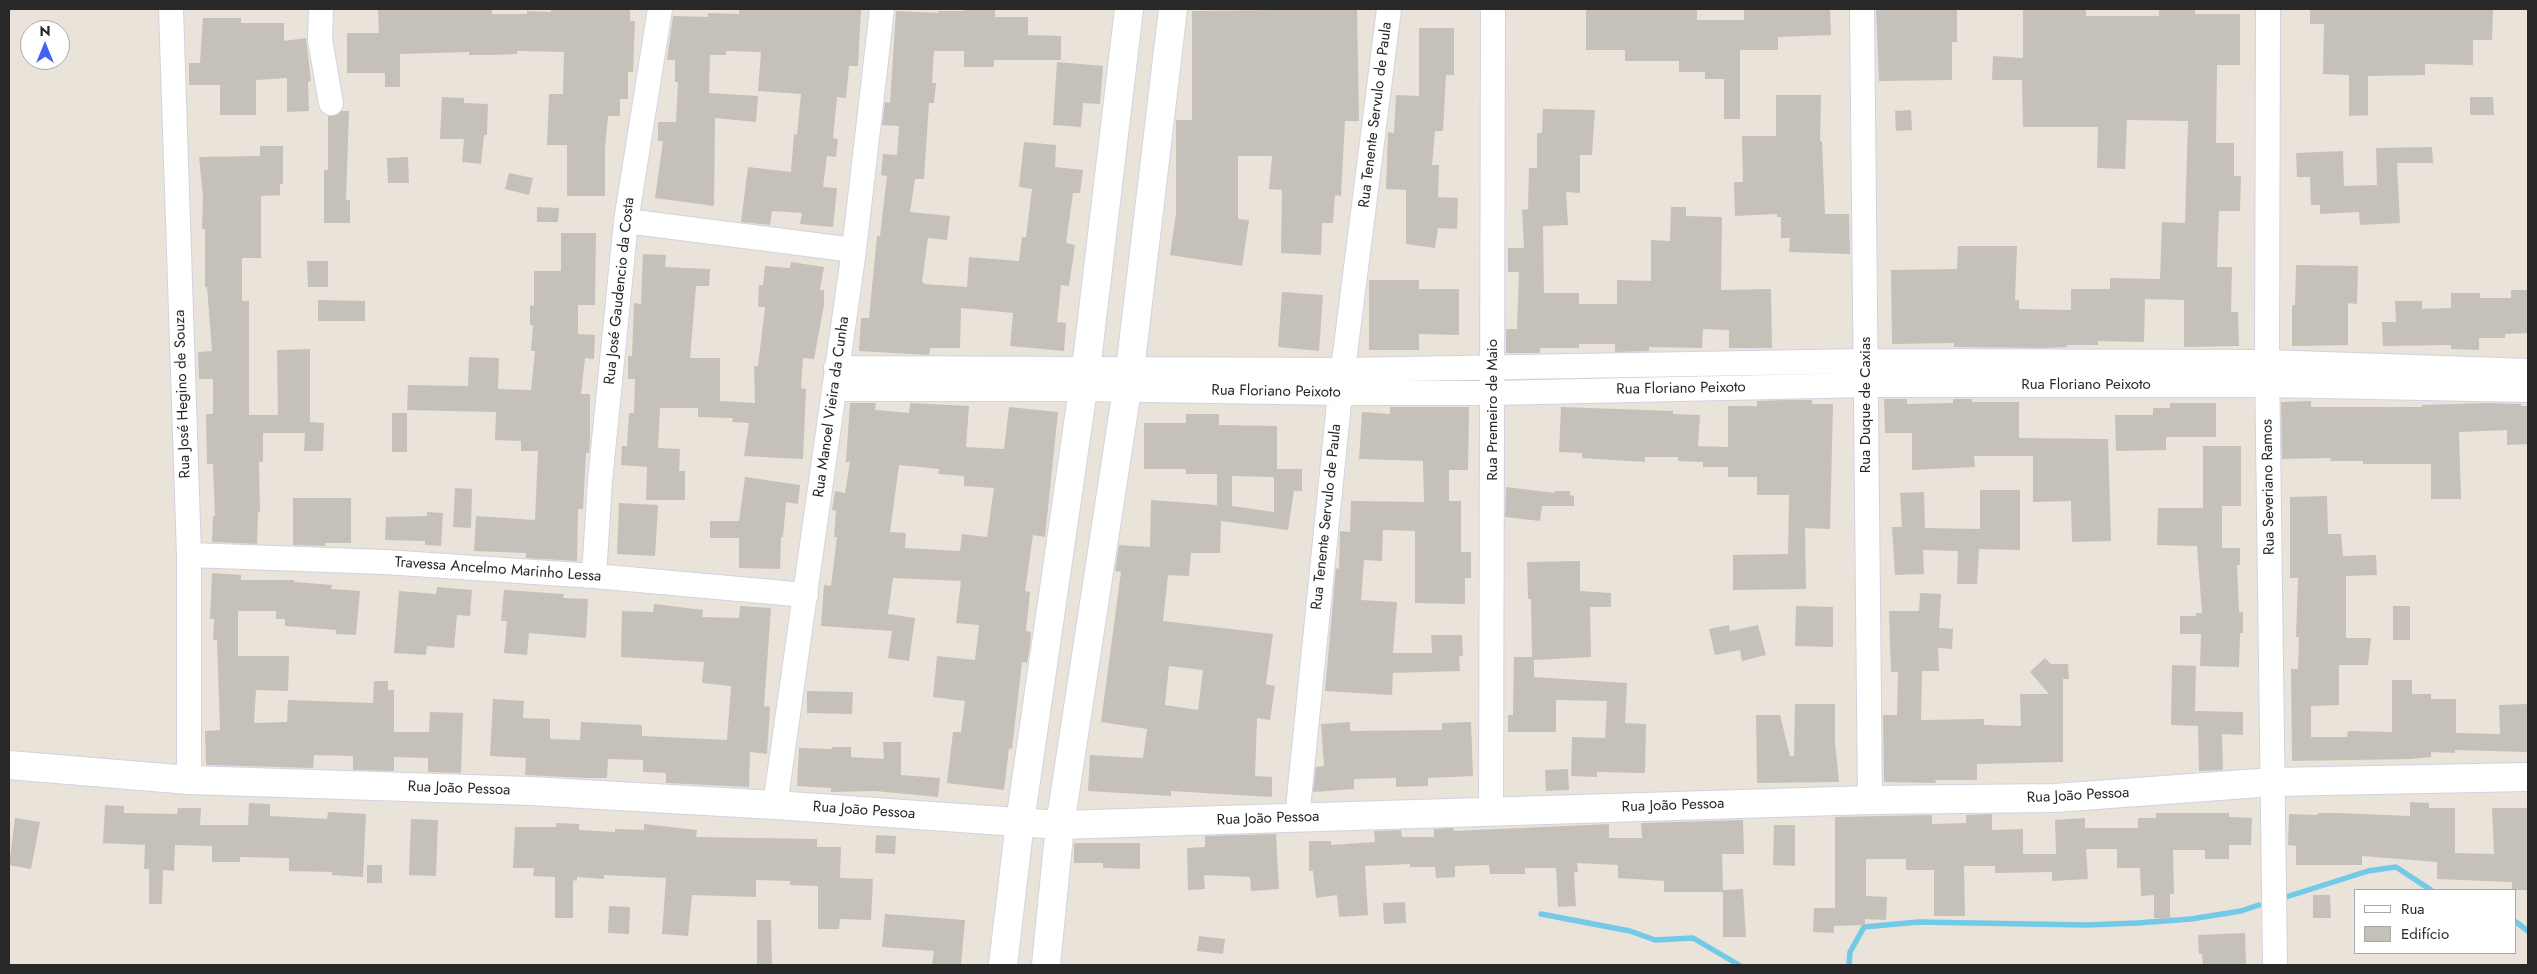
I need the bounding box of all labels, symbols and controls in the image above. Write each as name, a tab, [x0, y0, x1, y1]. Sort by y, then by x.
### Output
north arrow	[20, 20, 70, 70]
text: N	[39, 21, 51, 41]
street label: Rua Tenente Servulo de Paula	[1356, 21, 1396, 209]
street label: Rua José Gaudencio da Costa	[601, 196, 639, 386]
street label: Rua José Hegino de Souza	[171, 309, 195, 479]
street label: Rua Manoel Vieira da Cunha	[810, 315, 854, 499]
street label: Rua Duque de Caxias	[1857, 337, 1875, 473]
street label: Rua Premeiro de Maio	[1484, 339, 1502, 481]
street label: Rua Floriano Peixoto	[2021, 376, 2151, 394]
street label: Rua Floriano Peixoto	[1616, 379, 1746, 399]
street label: Rua Floriano Peixoto	[1211, 382, 1341, 402]
street label: Rua Severiano Ramos	[2259, 419, 2279, 555]
street label: Rua Tenente Servulo de Paula	[1308, 423, 1346, 611]
street label: Travessa Ancelmo Marinho Lessa	[394, 554, 602, 586]
street label: Rua João Pessoa	[407, 778, 511, 800]
street label: Rua João Pessoa	[2026, 784, 2130, 808]
street label: Rua João Pessoa	[1621, 795, 1725, 817]
street label: Rua João Pessoa	[812, 798, 916, 824]
street label: Rua João Pessoa	[1216, 808, 1320, 830]
legend	[2354, 889, 2517, 954]
text: Rua	[2401, 898, 2425, 920]
text: Edifício	[2401, 923, 2449, 945]

